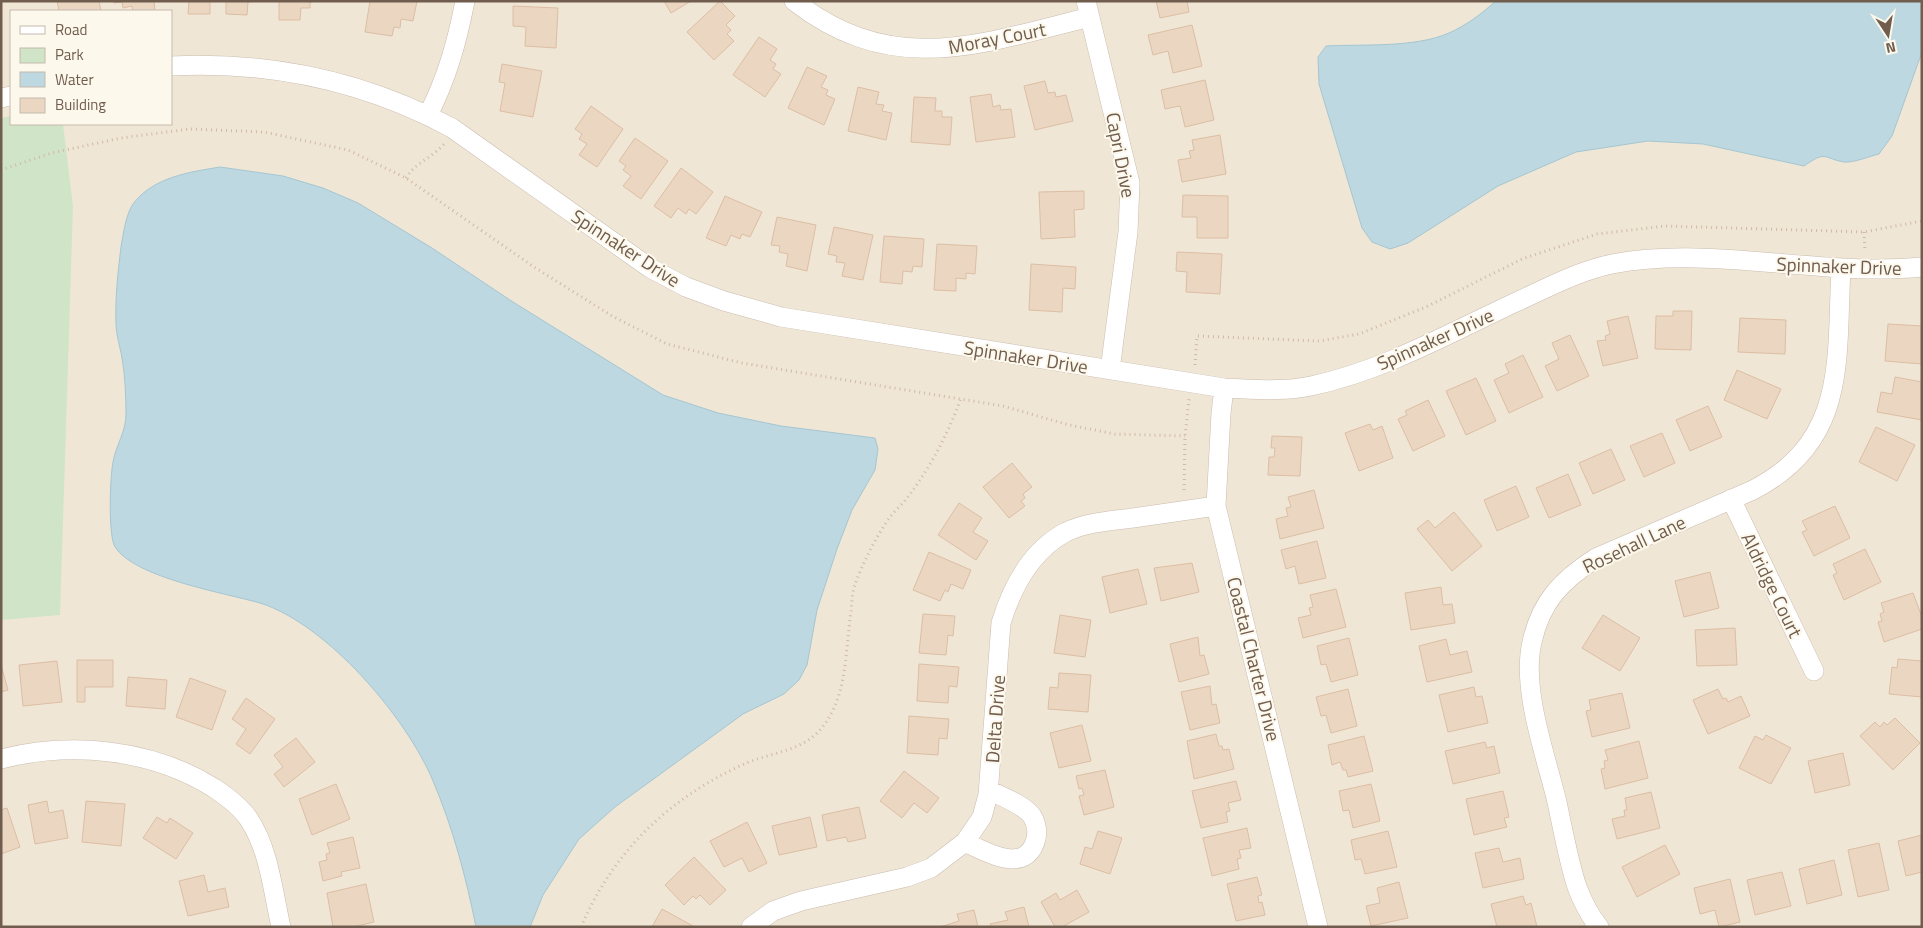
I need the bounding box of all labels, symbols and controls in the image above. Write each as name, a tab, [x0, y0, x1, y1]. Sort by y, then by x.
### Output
legend	[10, 10, 172, 125]
north arrow	[1863, 10, 1913, 60]
street label: Moray Court	[946, 14, 1048, 61]
text: Road	[55, 18, 87, 41]
text: N	[1884, 37, 1898, 59]
text: Park	[55, 43, 84, 66]
text: Water	[55, 68, 94, 91]
text: Building	[55, 93, 106, 116]
street label: Capri Drive	[1099, 110, 1144, 200]
street label: Spinnaker Drive	[566, 201, 687, 294]
street label: Spinnaker Drive	[1776, 249, 1902, 282]
street label: Spinnaker Drive	[1372, 300, 1498, 377]
street label: Spinnaker Drive	[962, 332, 1090, 381]
street label: Rosehall Lane	[1577, 507, 1690, 580]
street label: Aldridge Court	[1735, 527, 1811, 642]
street label: Coastal Charter Drive	[1220, 574, 1289, 744]
street label: Delta Drive	[977, 674, 1012, 764]

